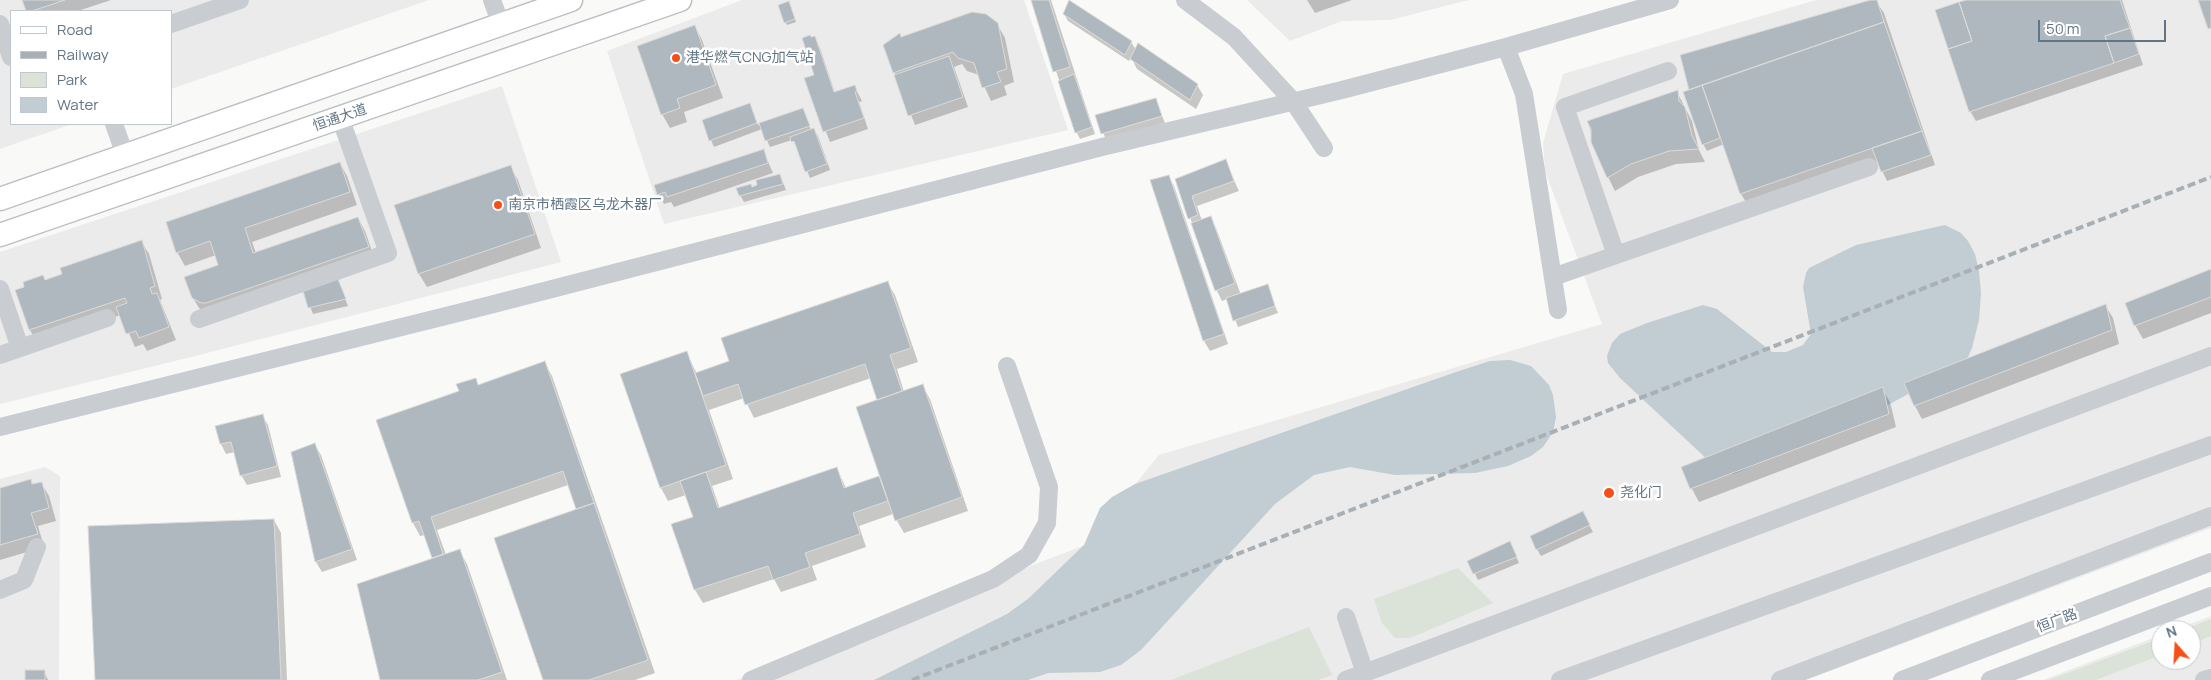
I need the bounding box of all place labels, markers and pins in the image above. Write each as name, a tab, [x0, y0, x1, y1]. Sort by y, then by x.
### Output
place label: 港华燃气CNG加气站	[686, 50, 813, 66]
marker: 港华燃气CNG加气站	[670, 52, 682, 64]
place label: 南京市栖霞区乌龙木器厂	[508, 197, 662, 213]
marker: 南京市栖霞区乌龙木器厂	[492, 199, 504, 211]
place label: 尧化门	[1620, 485, 1662, 501]
marker: 尧化门	[1602, 486, 1616, 500]

